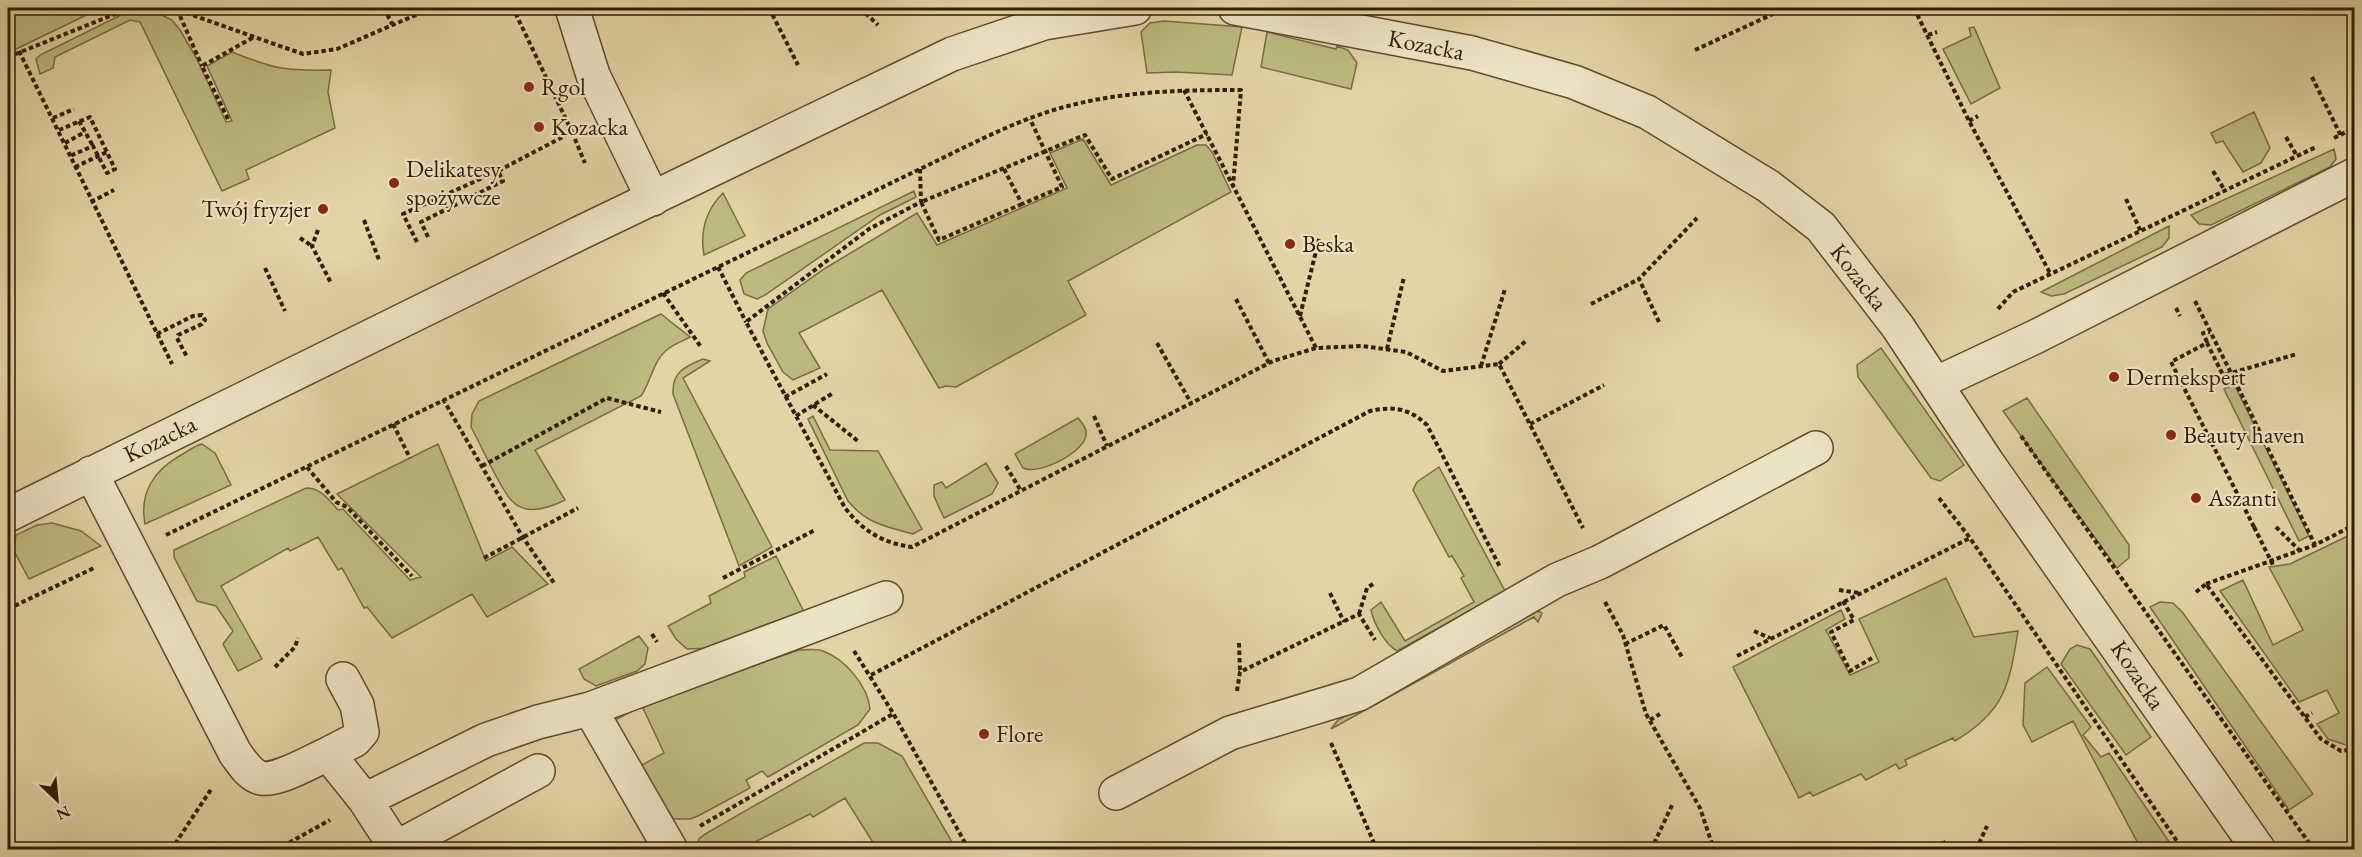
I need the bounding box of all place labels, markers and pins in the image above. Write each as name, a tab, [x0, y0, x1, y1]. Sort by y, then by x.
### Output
place label: Rgol	[541, 71, 586, 102]
marker: Rgol	[522, 80, 536, 94]
place label: Kozacka	[551, 111, 629, 142]
marker: Kozacka	[532, 120, 546, 134]
place label: Delikatesy spożywcze	[406, 153, 501, 212]
marker: Delikatesy spożywcze	[387, 176, 401, 190]
place label: Twój fryzjer	[201, 193, 311, 224]
marker: Twój fryzjer	[316, 202, 330, 216]
place label: Beska	[1302, 228, 1354, 259]
marker: Beska	[1283, 237, 1297, 251]
place label: Dermekspert	[2126, 361, 2246, 392]
marker: Dermekspert	[2107, 370, 2121, 384]
place label: Beauty haven	[2183, 419, 2305, 450]
marker: Beauty haven	[2164, 428, 2178, 442]
place label: Aszanti	[2207, 482, 2277, 513]
marker: Aszanti	[2189, 491, 2203, 505]
place label: Flore	[996, 718, 1043, 749]
marker: Flore	[977, 727, 991, 741]

